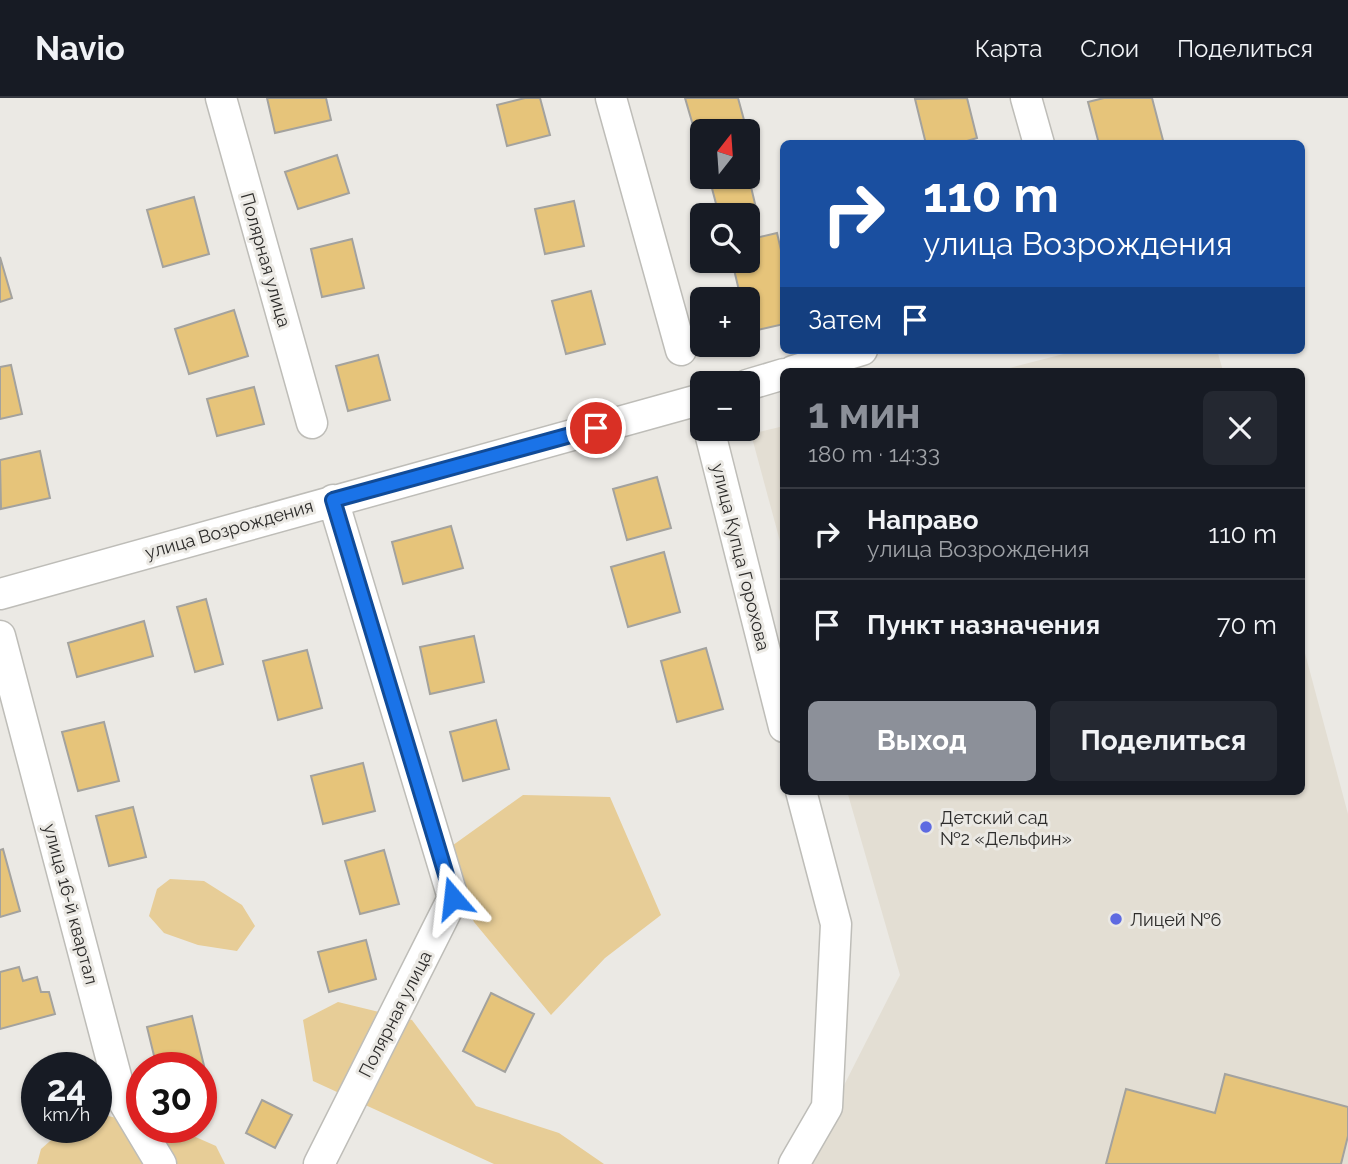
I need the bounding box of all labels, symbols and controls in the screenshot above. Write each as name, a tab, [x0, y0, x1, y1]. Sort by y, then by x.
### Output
text: Navio	[35, 29, 125, 68]
text: Карта	[975, 34, 1042, 63]
text: Слои	[1080, 34, 1139, 63]
text: Поделиться	[1177, 34, 1313, 63]
north arrow	[690, 119, 760, 189]
map controls	[690, 119, 760, 441]
text: 110 m	[923, 166, 1059, 223]
icon: right	[808, 168, 899, 259]
street label: Полярная улица	[237, 190, 295, 330]
button: search	[690, 203, 760, 273]
text: улица Возрождения	[923, 225, 1232, 262]
button: +	[690, 287, 760, 357]
icon: arrive	[896, 301, 934, 339]
text: Затем	[808, 305, 882, 335]
button: −	[690, 371, 760, 441]
text: 1 мин	[808, 389, 921, 438]
button: close	[1203, 391, 1277, 465]
pin	[566, 398, 626, 458]
icon: arrive	[577, 409, 615, 447]
text: 180 m · 14:33	[808, 440, 940, 467]
street label: улица Купца Горохова	[708, 461, 774, 653]
street label: улица Возрождения	[142, 495, 316, 563]
text: Направо	[867, 505, 978, 535]
icon: right	[808, 515, 846, 553]
text: 110 m	[1208, 519, 1277, 549]
text: улица Возрождения	[867, 535, 1089, 562]
icon: arrive	[808, 606, 846, 644]
text: Пункт назначения	[867, 610, 1100, 640]
text: 70 m	[1217, 610, 1277, 640]
button: Выход	[808, 701, 1036, 781]
button: Поделиться	[1050, 701, 1277, 781]
place label: Детский сад №2 «Дельфин»	[940, 807, 1072, 849]
marker: Детский сад №2 «Дельфин»	[918, 819, 934, 835]
street label: улица 16-й квартал	[39, 821, 103, 987]
position arrow	[416, 861, 490, 935]
place label: Лицей №6	[1130, 909, 1222, 930]
marker: Лицей №6	[1108, 911, 1124, 927]
street label: Полярная улица	[354, 947, 436, 1081]
speed limit sign: 30	[126, 1052, 217, 1143]
text: 24	[47, 1068, 86, 1109]
text: km/h	[43, 1104, 90, 1125]

